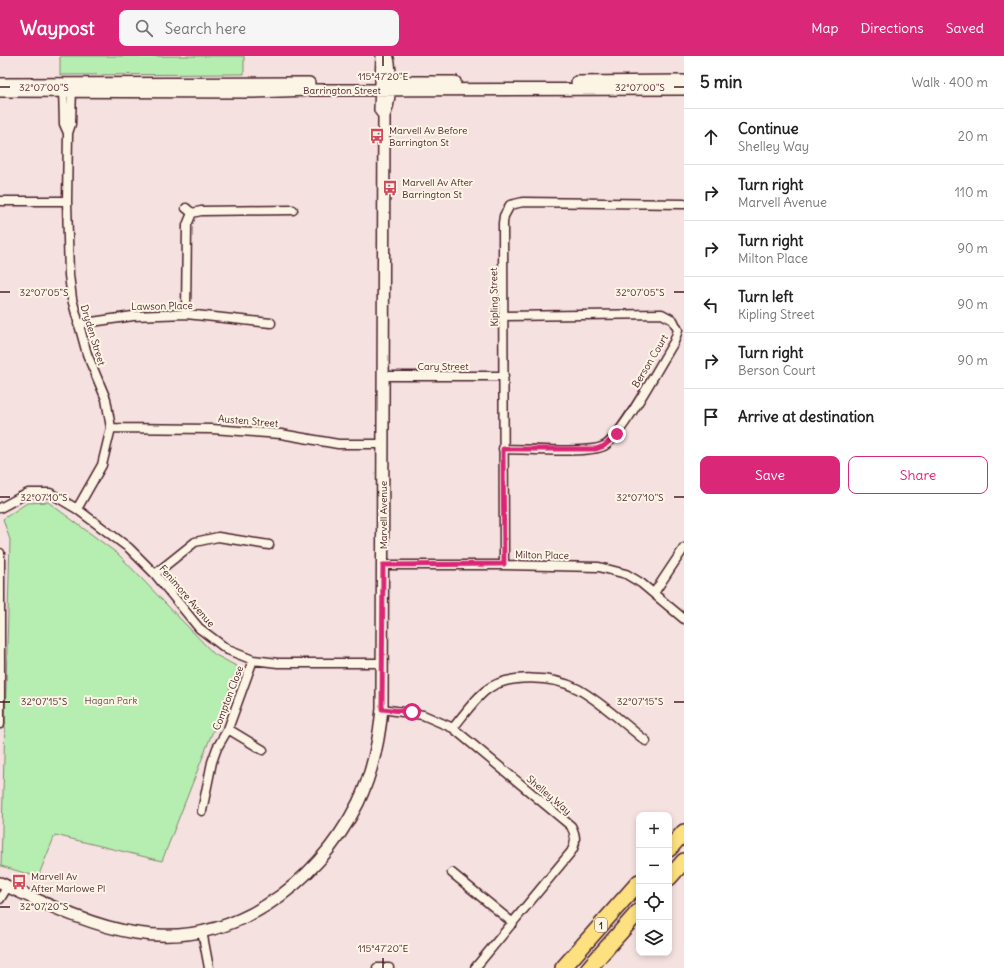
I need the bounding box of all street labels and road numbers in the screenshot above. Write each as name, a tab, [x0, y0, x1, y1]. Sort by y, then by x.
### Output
street label: Barrington Street	[303, 84, 382, 97]
street label: Kipling Street	[487, 267, 501, 327]
street label: Lawson Place	[131, 299, 193, 313]
street label: Dryden Street	[78, 303, 109, 368]
street label: Berson Court	[629, 332, 671, 390]
street label: Cary Street	[417, 360, 469, 373]
street label: Austen Street	[217, 412, 279, 430]
street label: Marvell Avenue	[377, 481, 390, 549]
street label: Milton Place	[515, 548, 569, 562]
street label: Fenimore Avenue	[157, 562, 217, 630]
street label: Compton Close	[210, 664, 246, 732]
street label: Shelley Way	[524, 772, 574, 818]
road number: 1	[595, 918, 607, 932]

